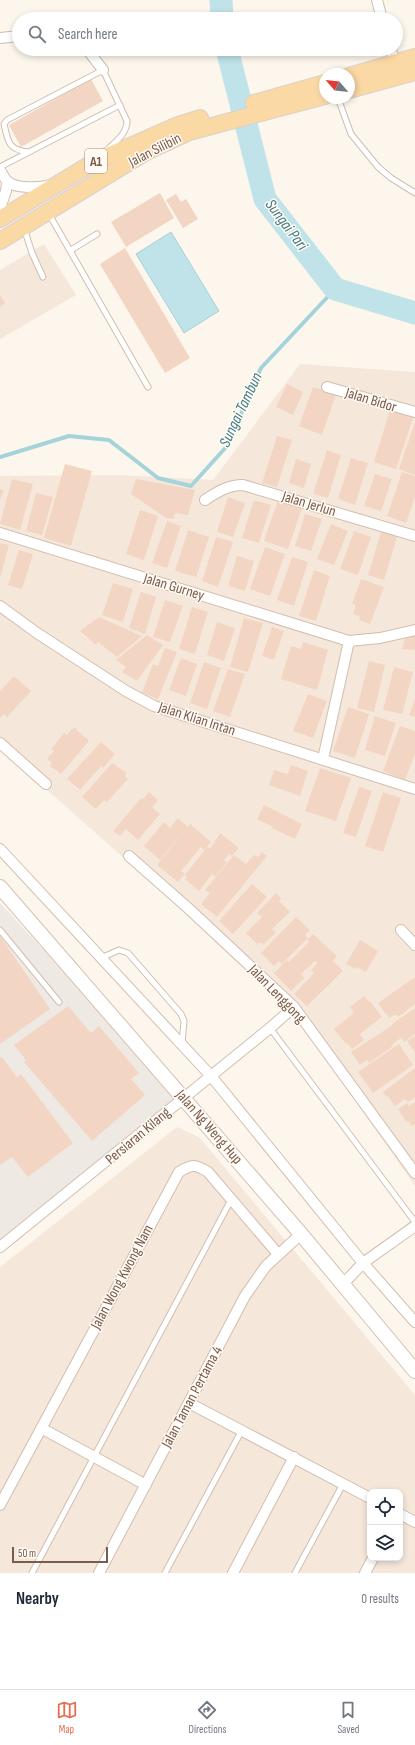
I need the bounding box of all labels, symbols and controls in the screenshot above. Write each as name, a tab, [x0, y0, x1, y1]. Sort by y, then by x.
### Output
search box	[12, 12, 403, 56]
icon: search	[26, 23, 48, 45]
text: Search here	[58, 25, 118, 44]
north arrow	[319, 68, 355, 104]
street label: Jalan Silibin	[125, 129, 185, 172]
road number: A1	[85, 149, 107, 173]
water label: Sungai Pari	[261, 196, 312, 255]
water label: Sungai Tambun	[215, 369, 267, 450]
street label: Jalan Bidor	[342, 383, 400, 417]
street label: Jalan Jerlun	[279, 487, 338, 521]
street label: Jalan Gurney	[140, 568, 207, 605]
street label: Jalan Klian Intan	[155, 697, 238, 740]
street label: Jalan Lenggong	[244, 960, 310, 1027]
street label: Jalan Ng Weng Hup	[171, 1085, 247, 1168]
street label: Persiaran Kilang	[101, 1103, 175, 1169]
street label: Jalan Wong Kwong Nam	[86, 1221, 158, 1333]
street label: Jalan Taman Pertama 4	[157, 1343, 227, 1452]
map controls	[367, 1489, 403, 1561]
button: locate	[367, 1489, 403, 1525]
button: layers	[367, 1525, 403, 1561]
scale bar	[12, 1545, 108, 1564]
text: 50 m	[18, 1547, 36, 1560]
text: Nearby	[16, 1589, 59, 1609]
text: 0 results	[361, 1591, 399, 1607]
tab: Map	[56, 1699, 78, 1736]
tab: Directions	[189, 1699, 226, 1736]
tab: Saved	[337, 1699, 359, 1736]

